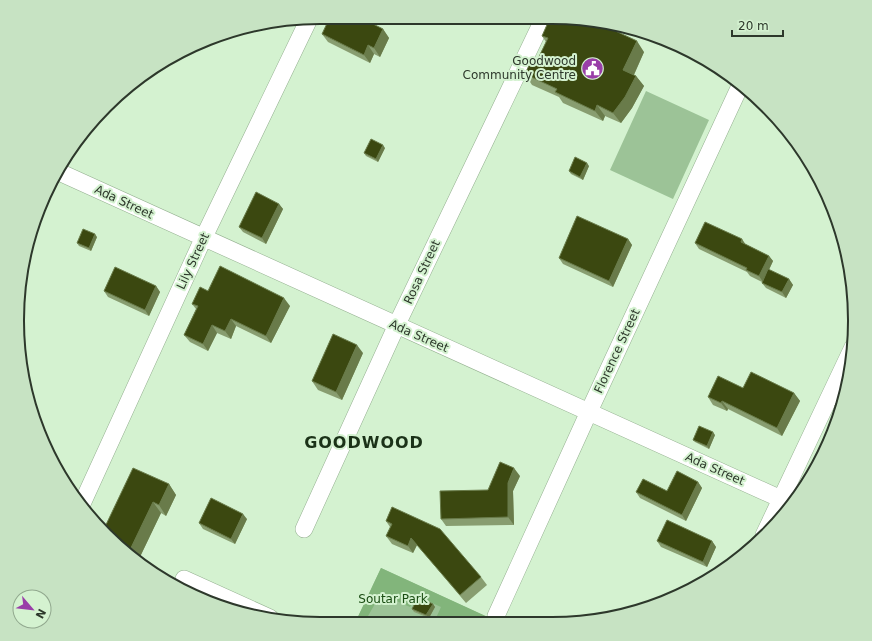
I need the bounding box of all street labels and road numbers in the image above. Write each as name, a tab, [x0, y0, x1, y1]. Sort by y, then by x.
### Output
street label: Ada Street	[92, 182, 156, 222]
street label: Lily Street	[174, 230, 212, 291]
street label: Rosa Street	[401, 237, 443, 306]
street label: Florence Street	[591, 306, 643, 395]
street label: Ada Street	[387, 317, 451, 355]
street label: Ada Street	[683, 450, 747, 488]

